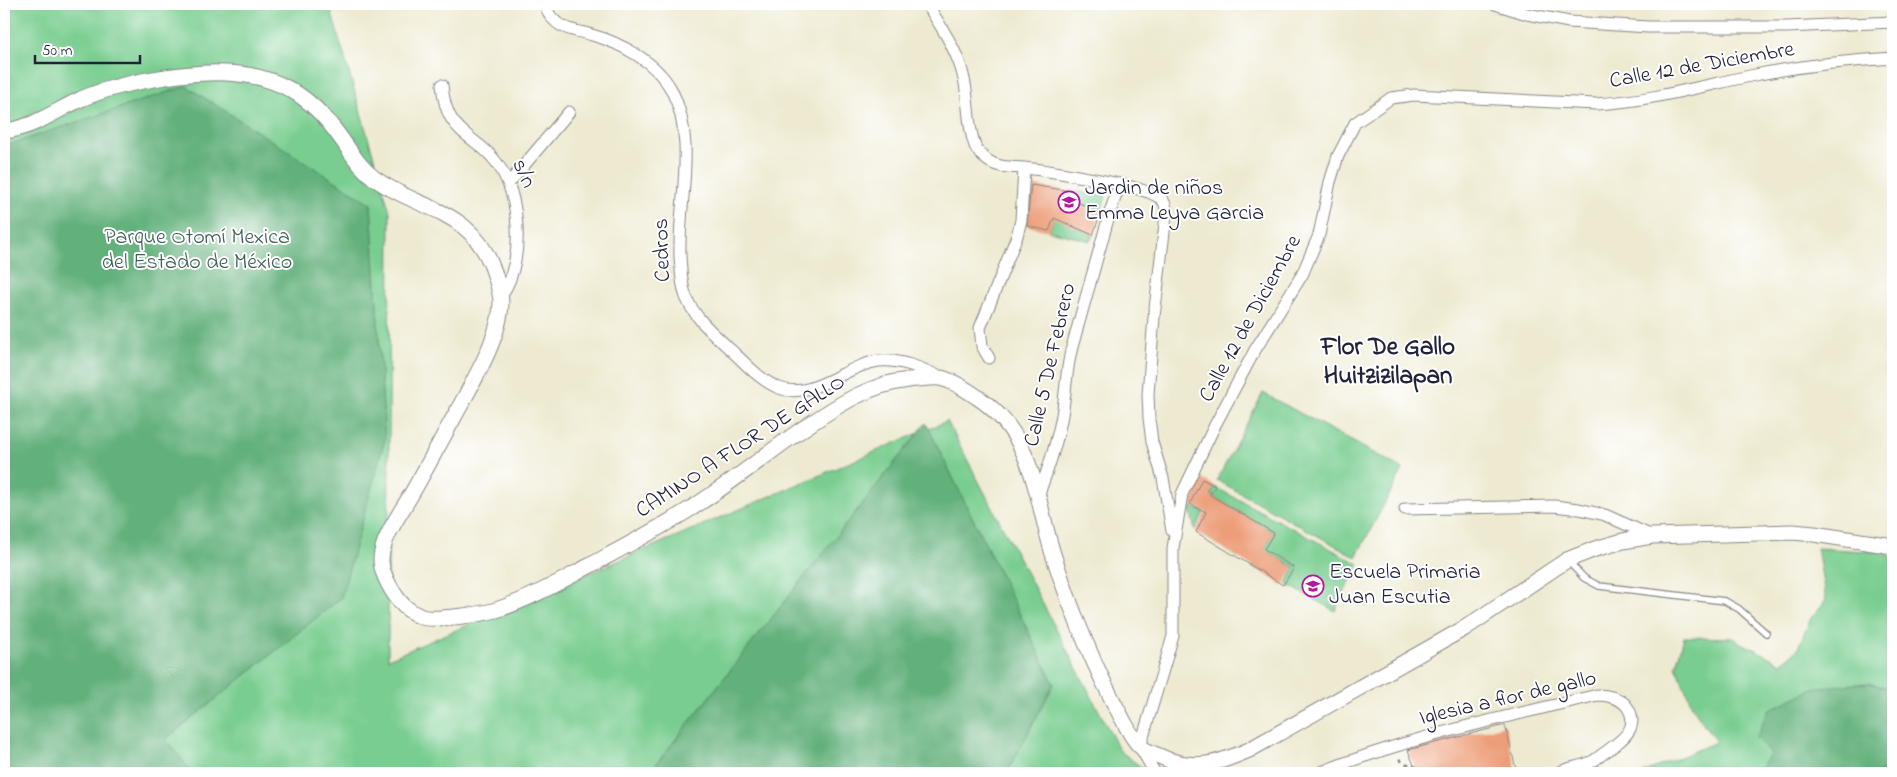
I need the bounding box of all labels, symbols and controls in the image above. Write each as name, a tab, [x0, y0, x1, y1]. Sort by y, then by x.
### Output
scale bar	[35, 32, 140, 64]
street label: Calle 12 de Diciembre	[1607, 34, 1797, 98]
text: 50 m	[42, 40, 73, 62]
street label: s/n	[503, 154, 543, 194]
place label: Jardin de niños Emma Leyva Garcia	[1085, 173, 1264, 231]
school or university icon: Jardin de niños Emma Leyva Garcia	[1057, 190, 1081, 214]
street label: Cedros	[646, 218, 680, 282]
park label: Parque Otomí Mexica del Estado de México	[102, 222, 292, 279]
street label: Calle 12 de Diciembre	[1192, 229, 1310, 408]
street label: Calle 5 De Febrero	[1017, 280, 1085, 450]
district label: Flor De Gallo Huitzizilapan	[1320, 330, 1455, 395]
street label: CAMINO A FLOR DE GALLO	[630, 367, 852, 527]
place label: Escuela Primaria Juan Escutia	[1329, 557, 1481, 614]
school or university icon: Escuela Primaria Juan Escutia	[1301, 574, 1325, 598]
street label: Iglesia a flor de gallo	[1416, 663, 1600, 736]

